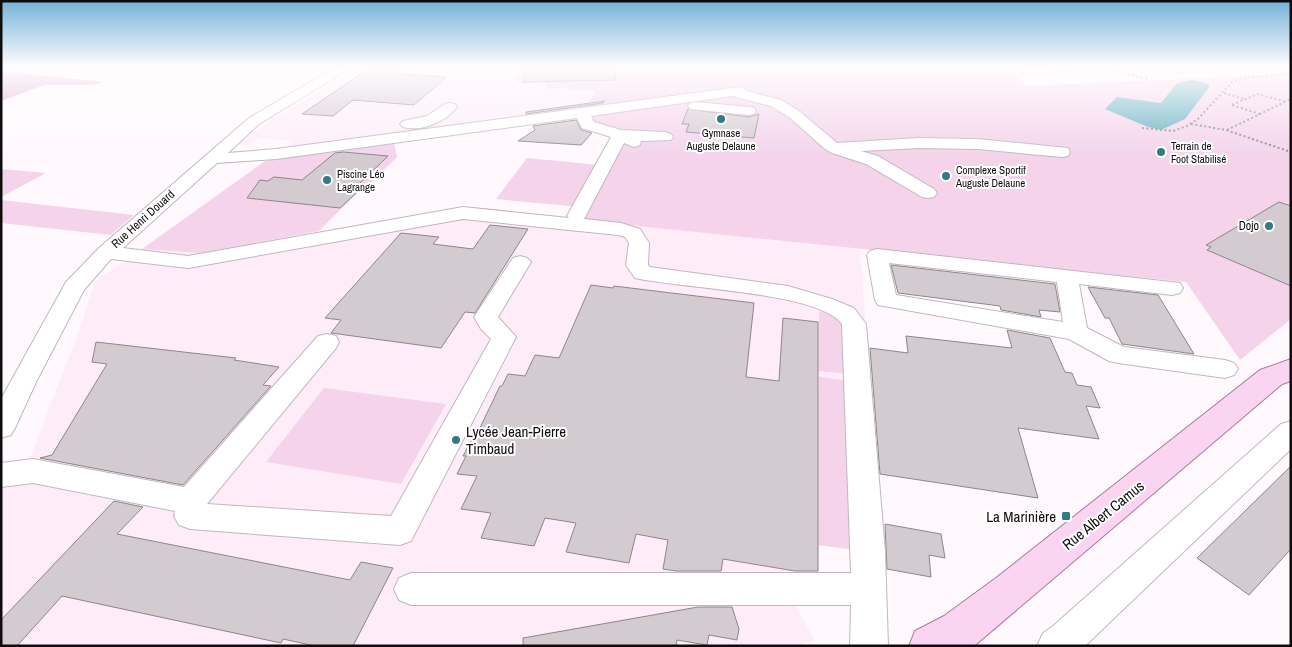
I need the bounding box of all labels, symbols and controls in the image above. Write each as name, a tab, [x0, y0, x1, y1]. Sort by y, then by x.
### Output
marker: Gymnase Auguste Delaune	[715, 113, 727, 125]
place label: Gymnase Auguste Delaune	[685, 126, 756, 153]
place label: Terrain de Foot Stabilisé	[1171, 139, 1226, 166]
marker: Terrain de Foot Stabilisé	[1155, 146, 1167, 158]
place label: Complexe Sportif Auguste Delaune	[955, 163, 1026, 190]
place label: Piscine Léo Lagrange	[337, 167, 385, 194]
marker: Complexe Sportif Auguste Delaune	[940, 170, 952, 182]
marker: Piscine Léo Lagrange	[321, 174, 333, 186]
street label: Rue Henri Douard	[108, 186, 178, 252]
place label: Dojo	[1239, 218, 1259, 234]
marker: Dojo	[1263, 220, 1275, 232]
place label: Lycée Jean-Pierre Timbaud	[466, 421, 566, 459]
marker: Lycée Jean-Pierre Timbaud	[450, 434, 462, 446]
street label: Rue Albert Camus	[1058, 475, 1148, 555]
place label: La Marinière	[986, 506, 1056, 527]
marker: La Marinière	[1060, 510, 1072, 522]

